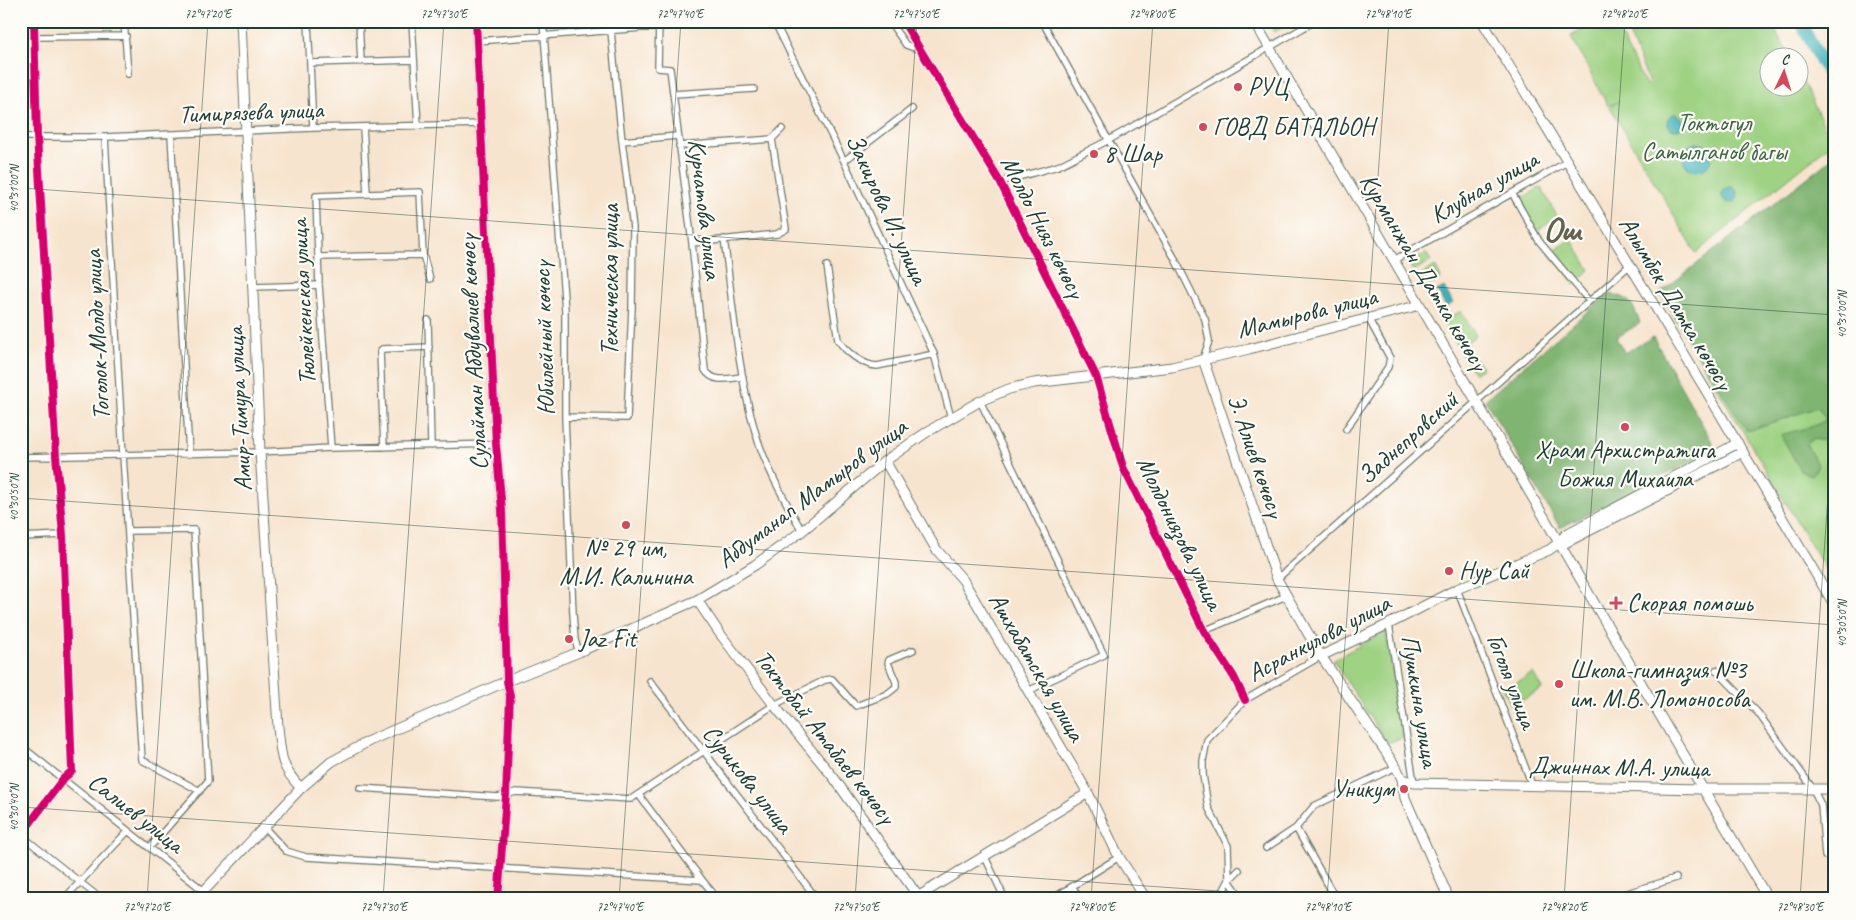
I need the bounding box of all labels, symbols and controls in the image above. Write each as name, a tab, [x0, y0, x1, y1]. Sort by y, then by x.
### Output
text: 72°47'20"E	[185, 6, 233, 22]
text: 72°47'30"E	[421, 6, 469, 22]
text: 72°47'40"E	[657, 6, 705, 22]
text: 72°47'50"E	[893, 6, 941, 22]
text: 72°48'00"E	[1129, 6, 1177, 22]
text: 72°48'10"E	[1365, 6, 1413, 22]
text: 72°48'20"E	[1601, 6, 1649, 22]
north arrow	[1758, 48, 1808, 98]
text: С	[1781, 51, 1791, 68]
place label: РУЦ	[1248, 71, 1291, 103]
marker: РУЦ	[1232, 81, 1244, 93]
street label: Тимирязева улица	[178, 93, 326, 131]
park label: Токтогул Сатылганов багы	[1641, 107, 1788, 168]
place label: ГОВД БАТАЛЬОН	[1213, 111, 1378, 143]
marker: ГОВД БАТАЛЬОН	[1197, 121, 1209, 133]
street label: Закирова И. улица	[838, 129, 937, 292]
street label: Курчатова улица	[681, 137, 730, 283]
place label: 8 Шар	[1104, 138, 1163, 170]
street label: Клубная улица	[1424, 142, 1546, 231]
marker: 8 Шар	[1088, 148, 1100, 160]
street label: Молдо Нияз көчөсү	[993, 150, 1093, 305]
text: 40°31'00"N	[6, 164, 22, 213]
street label: Курманжан Датка көчөсү	[1352, 167, 1497, 378]
street label: Техническая улица	[594, 202, 626, 356]
district label: Ош	[1543, 207, 1584, 252]
street label: Алымбек Датка көчөсү	[1612, 210, 1741, 397]
street label: Тюлейкенская улица	[283, 216, 323, 386]
street label: Сулайман Абдувалиев көчөсү	[451, 231, 495, 471]
street label: Тоголок-Молдо улица	[76, 247, 117, 421]
street label: Юбилейный көчөсү	[525, 258, 563, 416]
street label: Мамырова улица	[1234, 280, 1382, 346]
text: 40°31'00"N	[1834, 290, 1850, 339]
street label: Амир-Тимура улица	[219, 323, 259, 492]
street label: Заднепровский	[1351, 383, 1466, 492]
street label: Э. Алиев көчөсү	[1220, 390, 1293, 523]
street label: Абдуманап Мамыров улица	[710, 410, 915, 575]
marker: Храм Архистратига Божия Михаила	[1619, 421, 1631, 433]
place label: Храм Архистратига Божия Михаила	[1535, 434, 1717, 495]
street label: Молдониязова улица	[1128, 451, 1232, 618]
text: 40°30'50"N	[6, 473, 22, 522]
marker: № 29 им, М.И. Калинина	[620, 519, 632, 531]
place label: № 29 им, М.И. Калинина	[560, 532, 695, 593]
place label: Нур Сай	[1459, 555, 1531, 587]
marker: Нур Сай	[1443, 565, 1455, 577]
street label: Асранкулова улица	[1242, 586, 1398, 689]
street label: Ашхабатская улица	[981, 587, 1094, 749]
place label: Скорая помошь	[1627, 587, 1755, 619]
marker: Скорая помошь	[1609, 596, 1623, 610]
text: 40°30'50"N	[1834, 599, 1850, 648]
place label: Jaz Fit	[578, 623, 639, 655]
street label: Гоголя улица	[1479, 629, 1546, 735]
marker: Jaz Fit	[563, 633, 575, 645]
street label: Пушкина улица	[1394, 633, 1447, 772]
street label: Токтобай Атабаев көчөсү	[747, 643, 904, 832]
place label: Школа-гимназия №3 им. М.В. Ломоносова	[1569, 654, 1751, 715]
marker: Школа-гимназия №3 им. М.В. Ломоносова	[1553, 678, 1565, 690]
street label: Сурикова улица	[696, 718, 802, 841]
street label: Джиннах М.А. улица	[1529, 749, 1712, 785]
street label: Салиев улица	[82, 766, 193, 862]
place label: Уникум	[1332, 773, 1396, 805]
text: 40°30'40"N	[6, 783, 22, 832]
marker: Уникум	[1398, 783, 1410, 795]
text: 72°47'20"E	[124, 899, 172, 915]
text: 72°47'30"E	[361, 899, 409, 915]
text: 72°47'40"E	[597, 899, 645, 915]
text: 72°47'50"E	[833, 899, 881, 915]
text: 72°48'00"E	[1069, 899, 1117, 915]
text: 72°48'10"E	[1305, 899, 1353, 915]
text: 72°48'20"E	[1541, 899, 1589, 915]
text: 72°48'30"E	[1777, 899, 1825, 915]

